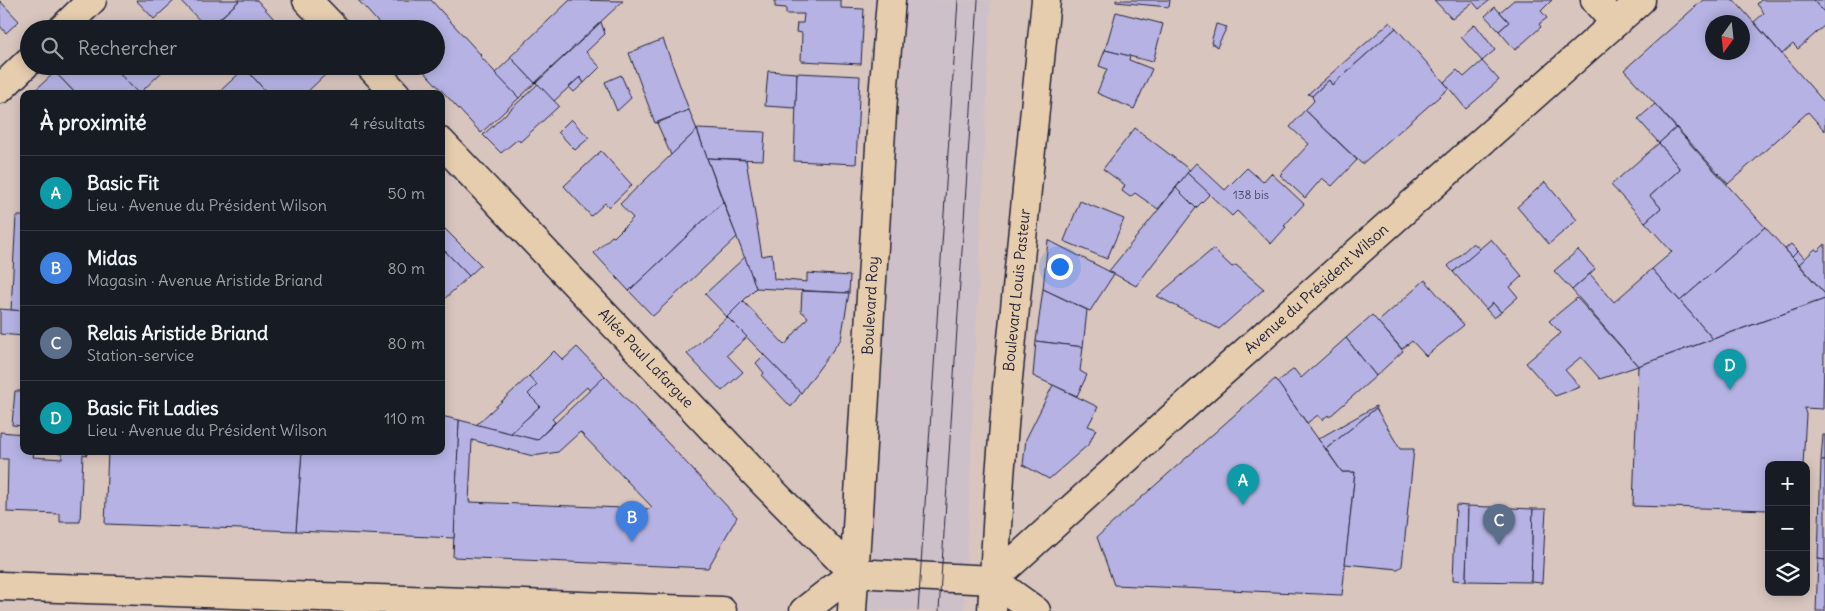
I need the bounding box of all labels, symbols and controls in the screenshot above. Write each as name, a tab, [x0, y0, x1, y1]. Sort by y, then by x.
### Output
north arrow	[1705, 15, 1750, 60]
search box	[20, 20, 445, 75]
icon: search	[38, 34, 66, 62]
text: Rechercher	[78, 36, 177, 60]
text: À proximité	[40, 109, 147, 136]
text: 4 résultats	[350, 113, 425, 133]
text: Basic Fit	[87, 171, 159, 195]
text: A	[51, 183, 61, 203]
text: 50 m	[387, 183, 425, 203]
house number: 138 bis	[1233, 187, 1269, 202]
text: Lieu · Avenue du Président Wilson	[87, 195, 327, 215]
street label: Boulevard Louis Pasteur	[999, 208, 1034, 372]
street label: Avenue du Président Wilson	[1240, 219, 1392, 358]
text: Midas	[87, 246, 137, 270]
your location	[1047, 254, 1073, 280]
street label: Boulevard Roy	[857, 256, 882, 356]
text: B	[51, 258, 61, 278]
text: 80 m	[387, 258, 425, 278]
text: Magasin · Avenue Aristide Briand	[87, 270, 323, 290]
street label: Allée Paul Lafargue	[595, 304, 698, 412]
text: Relais Aristide Briand	[87, 321, 268, 345]
text: C	[51, 333, 61, 353]
text: 80 m	[387, 333, 425, 353]
text: Station-service	[87, 345, 194, 365]
pin: D	[1714, 349, 1746, 390]
text: Basic Fit Ladies	[87, 396, 219, 420]
text: D	[50, 408, 62, 428]
text: 110 m	[384, 408, 425, 428]
text: Lieu · Avenue du Président Wilson	[87, 420, 327, 440]
map controls	[1765, 461, 1810, 596]
button: +	[1765, 461, 1810, 506]
pin: A	[1227, 464, 1259, 505]
pin: B	[616, 501, 648, 542]
pin: C	[1483, 504, 1515, 545]
button: −	[1765, 506, 1810, 551]
button: layers	[1765, 551, 1810, 596]

